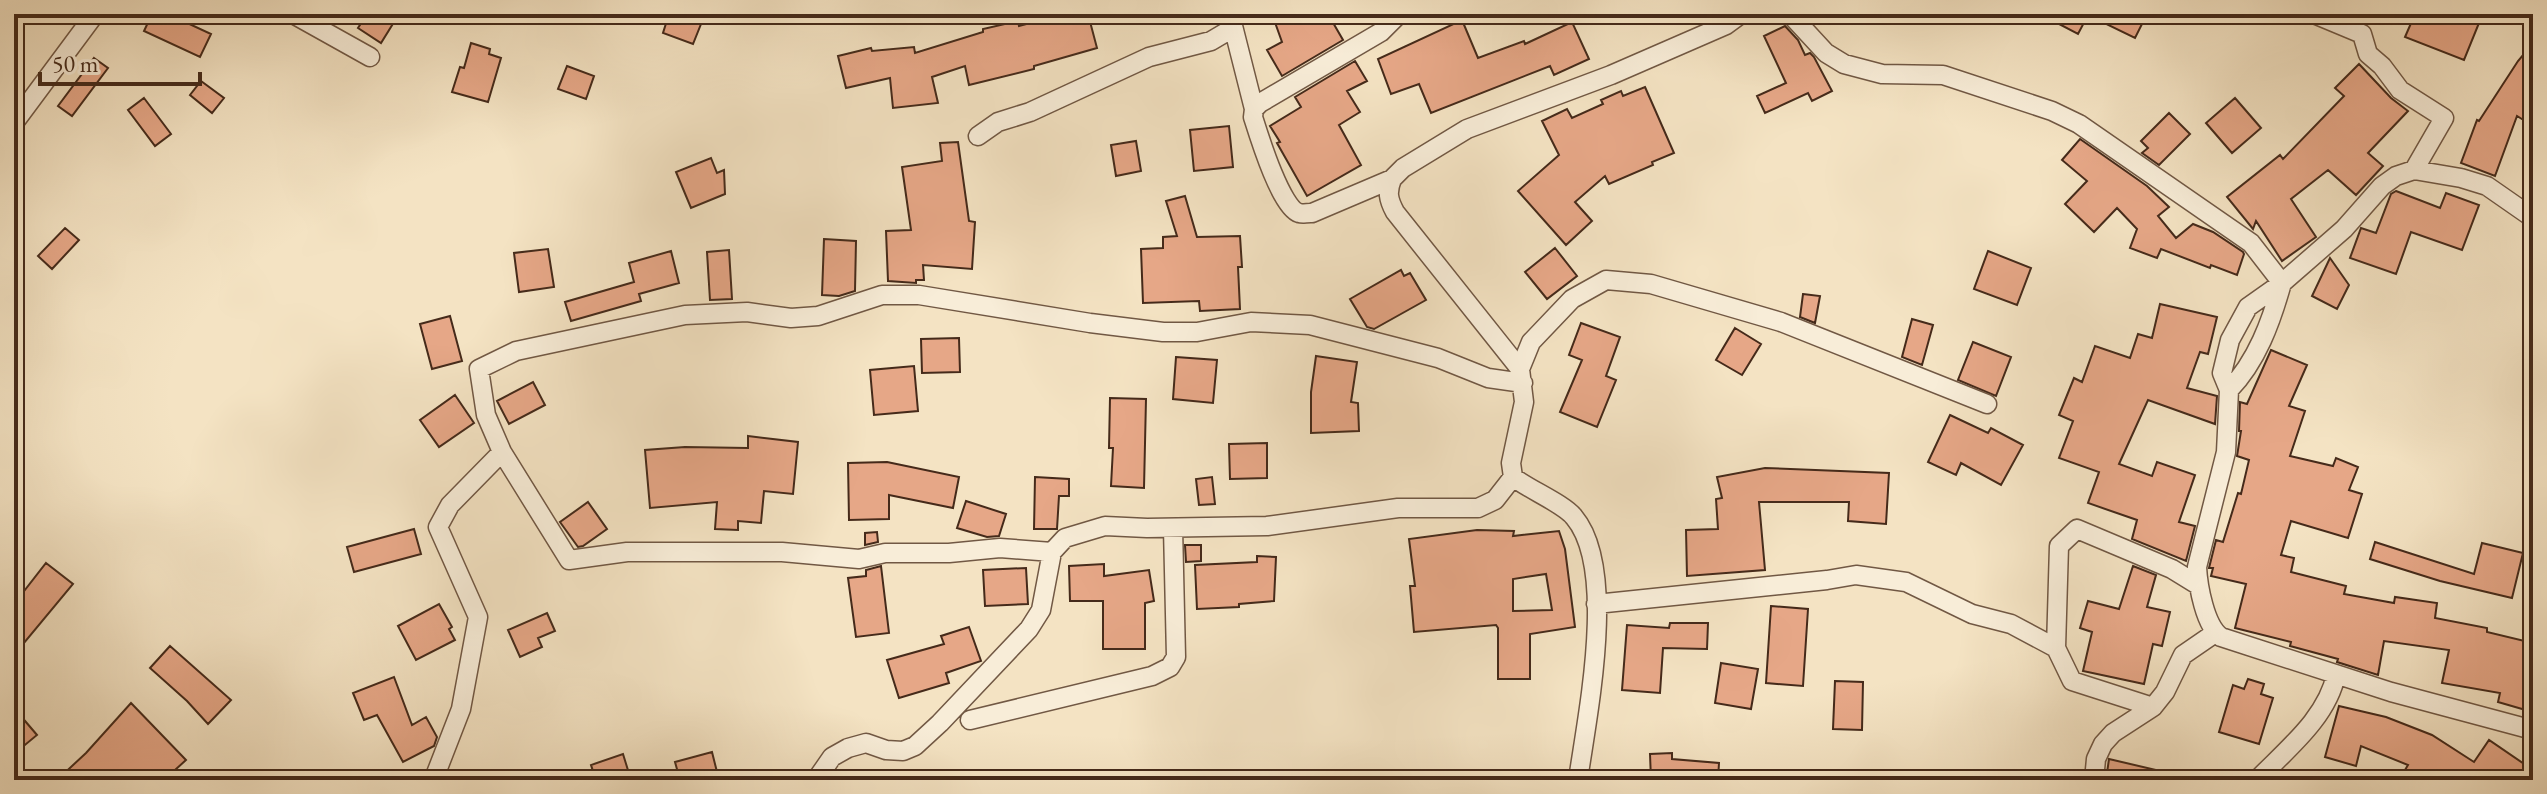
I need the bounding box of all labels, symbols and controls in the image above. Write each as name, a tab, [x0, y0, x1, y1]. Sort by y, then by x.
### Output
scale bar	[40, 36, 200, 86]
text: 50 m	[52, 48, 99, 79]

